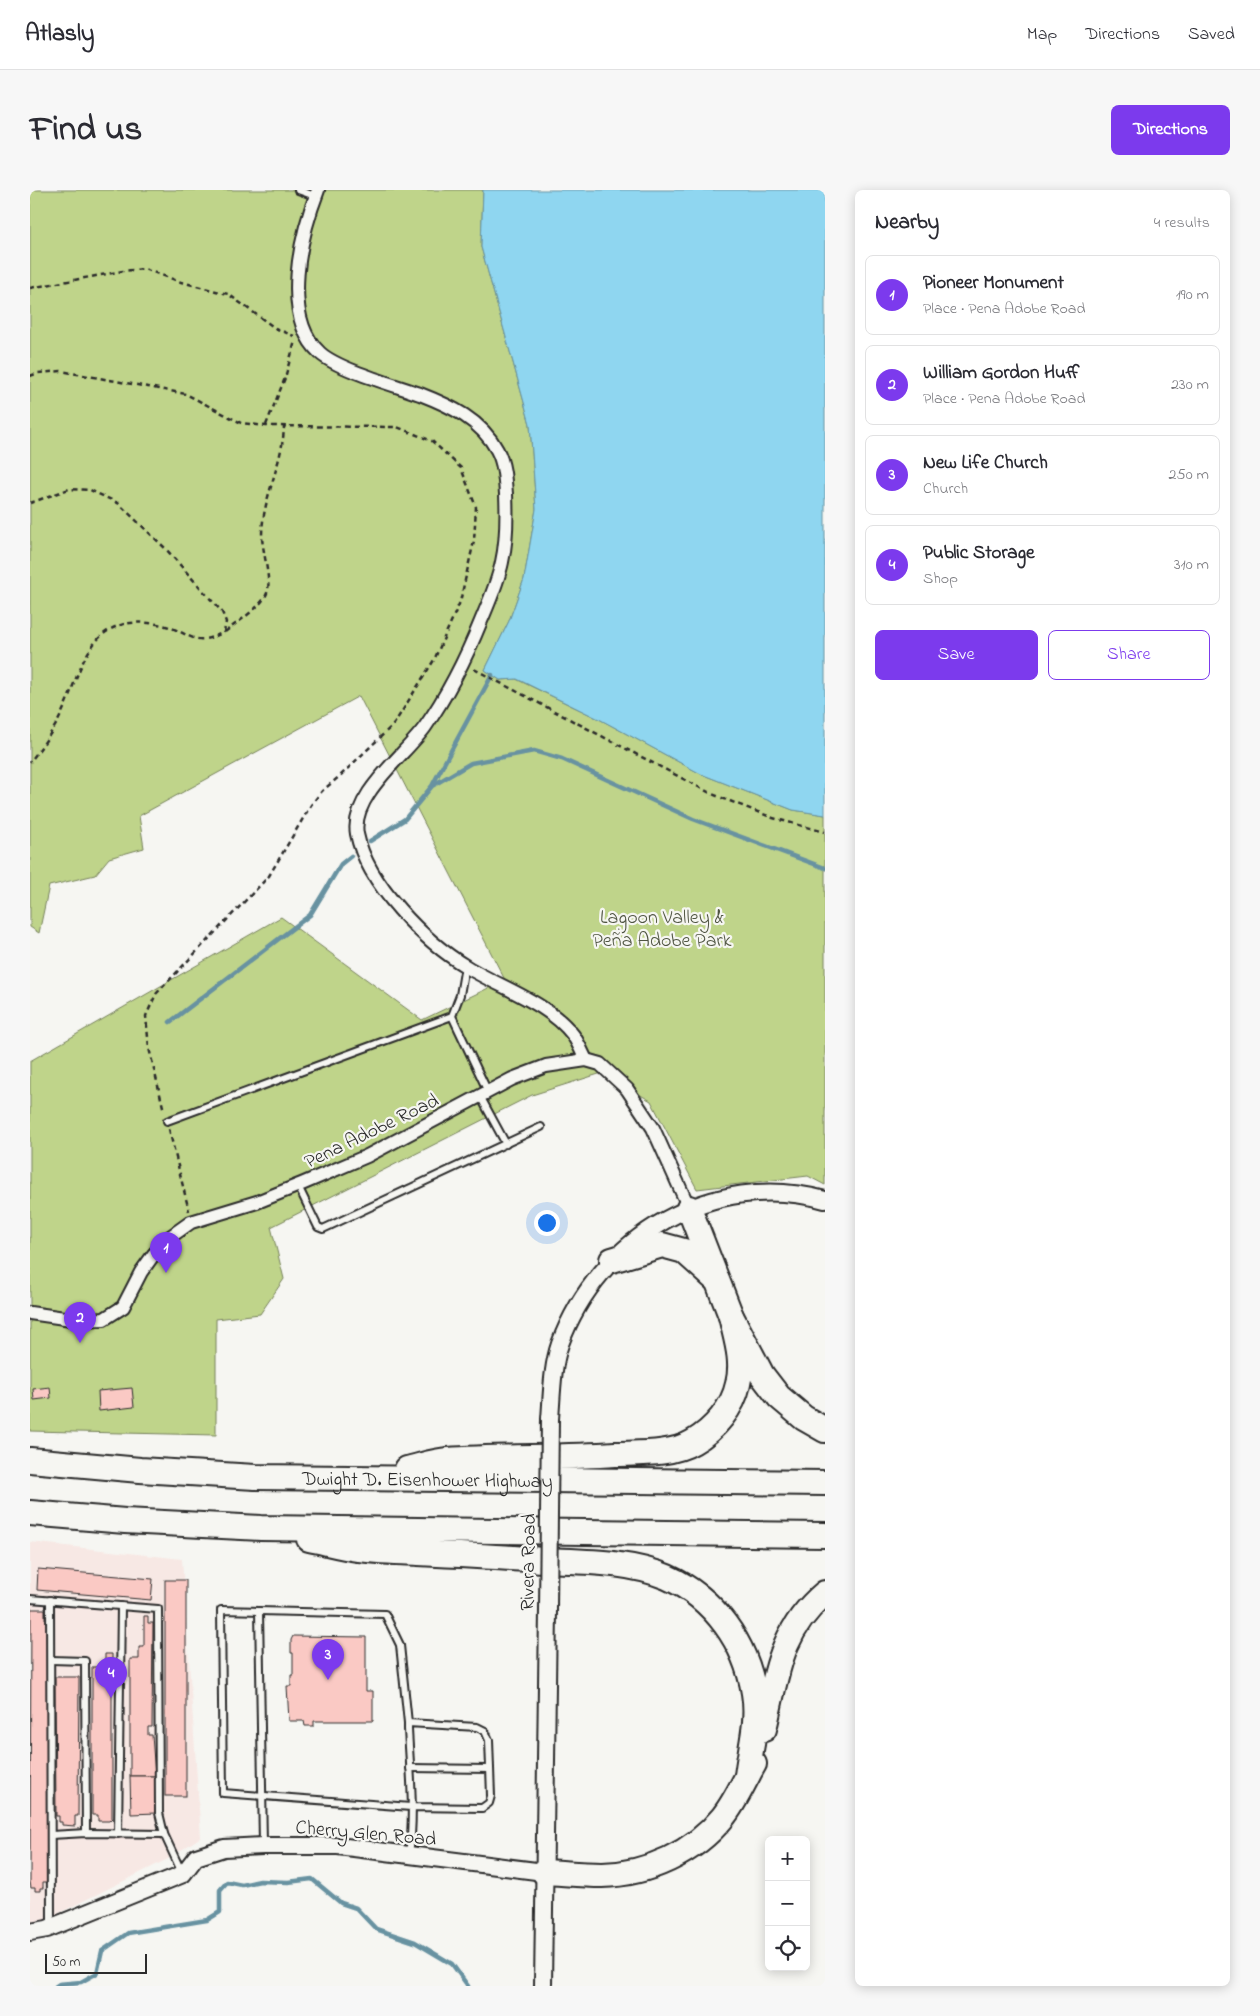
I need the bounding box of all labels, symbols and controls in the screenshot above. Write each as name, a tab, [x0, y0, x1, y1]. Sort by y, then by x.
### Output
text: Atlasly	[25, 17, 94, 52]
text: Map	[1027, 22, 1057, 48]
text: Directions	[1085, 22, 1160, 48]
text: Saved	[1188, 22, 1235, 48]
text: Find us	[30, 105, 142, 156]
button: Directions	[1111, 105, 1230, 155]
text: Nearby	[875, 208, 939, 238]
text: 4 results	[1154, 211, 1210, 235]
text: Pioneer Monument	[923, 270, 1064, 297]
text: 1	[889, 283, 895, 307]
text: 190 m	[1176, 283, 1209, 307]
text: Place · Pena Adobe Road	[923, 297, 1085, 321]
text: William Gordon Huff	[923, 360, 1080, 387]
text: 2	[888, 373, 896, 397]
text: 230 m	[1171, 373, 1209, 397]
text: Place · Pena Adobe Road	[923, 387, 1085, 411]
text: New Life Church	[923, 450, 1048, 477]
text: 3	[889, 463, 895, 487]
text: 250 m	[1169, 463, 1209, 487]
text: Church	[923, 477, 968, 501]
text: Public Storage	[923, 540, 1035, 567]
text: 4	[889, 553, 895, 577]
text: 310 m	[1174, 553, 1209, 577]
text: Shop	[923, 567, 958, 591]
button: Save	[875, 630, 1038, 680]
button: Share	[1048, 630, 1210, 680]
park label: Lagoon Valley & Peña Adobe Park	[592, 904, 732, 956]
street label: Pena Adobe Road	[300, 1087, 444, 1177]
your location	[534, 1210, 560, 1236]
pin: 1	[150, 1232, 182, 1273]
pin: 2	[64, 1302, 96, 1343]
street label: Dwight D. Eisenhower Highway	[301, 1465, 553, 1498]
street label: Rivera Road	[514, 1513, 545, 1611]
pin: 3	[312, 1639, 344, 1680]
pin: 4	[95, 1657, 127, 1698]
street label: Cherry Glen Road	[294, 1814, 437, 1855]
map controls	[765, 1836, 810, 1971]
button: +	[765, 1836, 810, 1881]
button: −	[765, 1881, 810, 1926]
button: locate	[765, 1926, 810, 1971]
scale bar	[45, 1951, 148, 1974]
text: 50 m	[52, 1952, 80, 1973]

